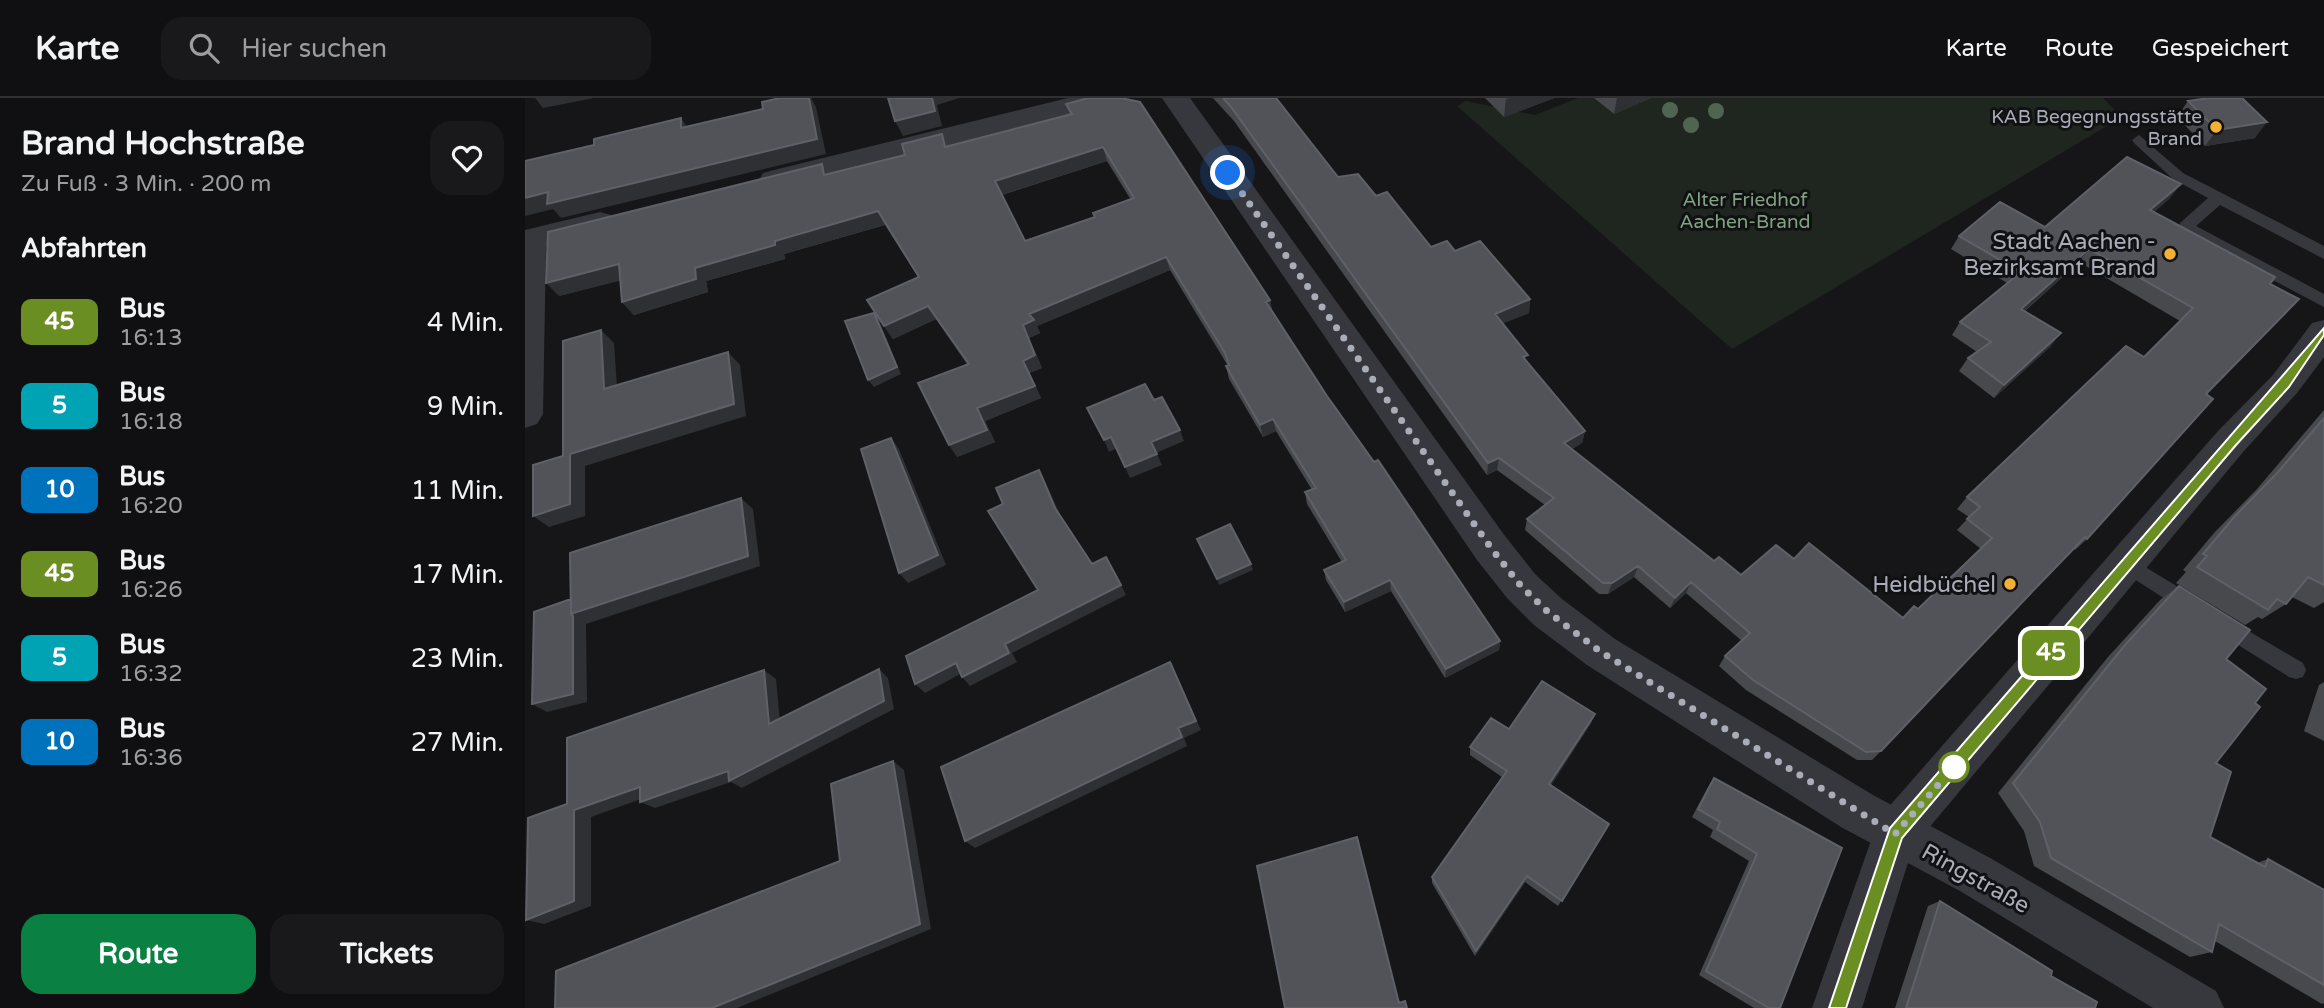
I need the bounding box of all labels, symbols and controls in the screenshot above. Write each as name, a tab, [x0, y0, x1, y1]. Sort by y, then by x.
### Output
search box	[161, 17, 651, 80]
text: Karte	[35, 29, 119, 68]
icon: search	[185, 29, 223, 67]
text: Hier suchen	[241, 33, 387, 64]
text: Karte	[1945, 34, 2007, 63]
text: Route	[2045, 34, 2114, 63]
text: Gespeichert	[2152, 34, 2289, 63]
place label: KAB Begegnungsstätte Brand	[1991, 106, 2202, 150]
marker: KAB Begegnungsstätte Brand	[2208, 119, 2224, 135]
button: heart	[430, 121, 504, 195]
text: Brand Hochstraße	[21, 124, 305, 163]
your location	[1210, 155, 1245, 190]
text: Zu Fuß · 3 Min. · 200 m	[21, 170, 271, 198]
park label: Alter Friedhof Aachen-Brand	[1679, 189, 1811, 233]
place label: Stadt Aachen - Bezirksamt Brand	[1963, 228, 2156, 282]
text: Abfahrten	[21, 233, 147, 264]
marker: Stadt Aachen - Bezirksamt Brand	[2162, 246, 2178, 262]
text: Bus	[119, 293, 165, 324]
text: 45	[44, 307, 75, 336]
text: 4 Min.	[427, 307, 504, 338]
text: 16:13	[119, 324, 183, 352]
text: Bus	[119, 377, 165, 408]
text: 5	[52, 391, 67, 420]
text: 9 Min.	[427, 391, 504, 422]
text: 16:18	[119, 408, 183, 436]
text: Bus	[119, 461, 165, 492]
text: 10	[44, 475, 75, 504]
text: 11 Min.	[411, 475, 504, 506]
text: 16:20	[119, 492, 183, 520]
text: Bus	[119, 545, 165, 576]
text: 45	[44, 559, 75, 588]
text: 17 Min.	[411, 559, 504, 590]
place label: Heidbüchel	[1872, 571, 1996, 599]
text: 16:26	[119, 576, 183, 604]
marker: Heidbüchel	[2002, 576, 2018, 592]
text: Bus	[119, 629, 165, 660]
line badge: 45	[2019, 630, 2083, 676]
text: 45	[2036, 638, 2066, 667]
text: 5	[52, 643, 67, 672]
text: 23 Min.	[411, 643, 504, 674]
text: 16:32	[119, 660, 183, 688]
text: Bus	[119, 713, 165, 744]
text: 10	[44, 727, 75, 756]
text: 27 Min.	[411, 727, 504, 758]
text: 16:36	[119, 744, 183, 772]
unlabelled marker	[1939, 752, 1969, 782]
street label: Ringstraße	[1917, 838, 2034, 920]
button: Route	[21, 914, 256, 994]
button: Tickets	[270, 914, 504, 994]

